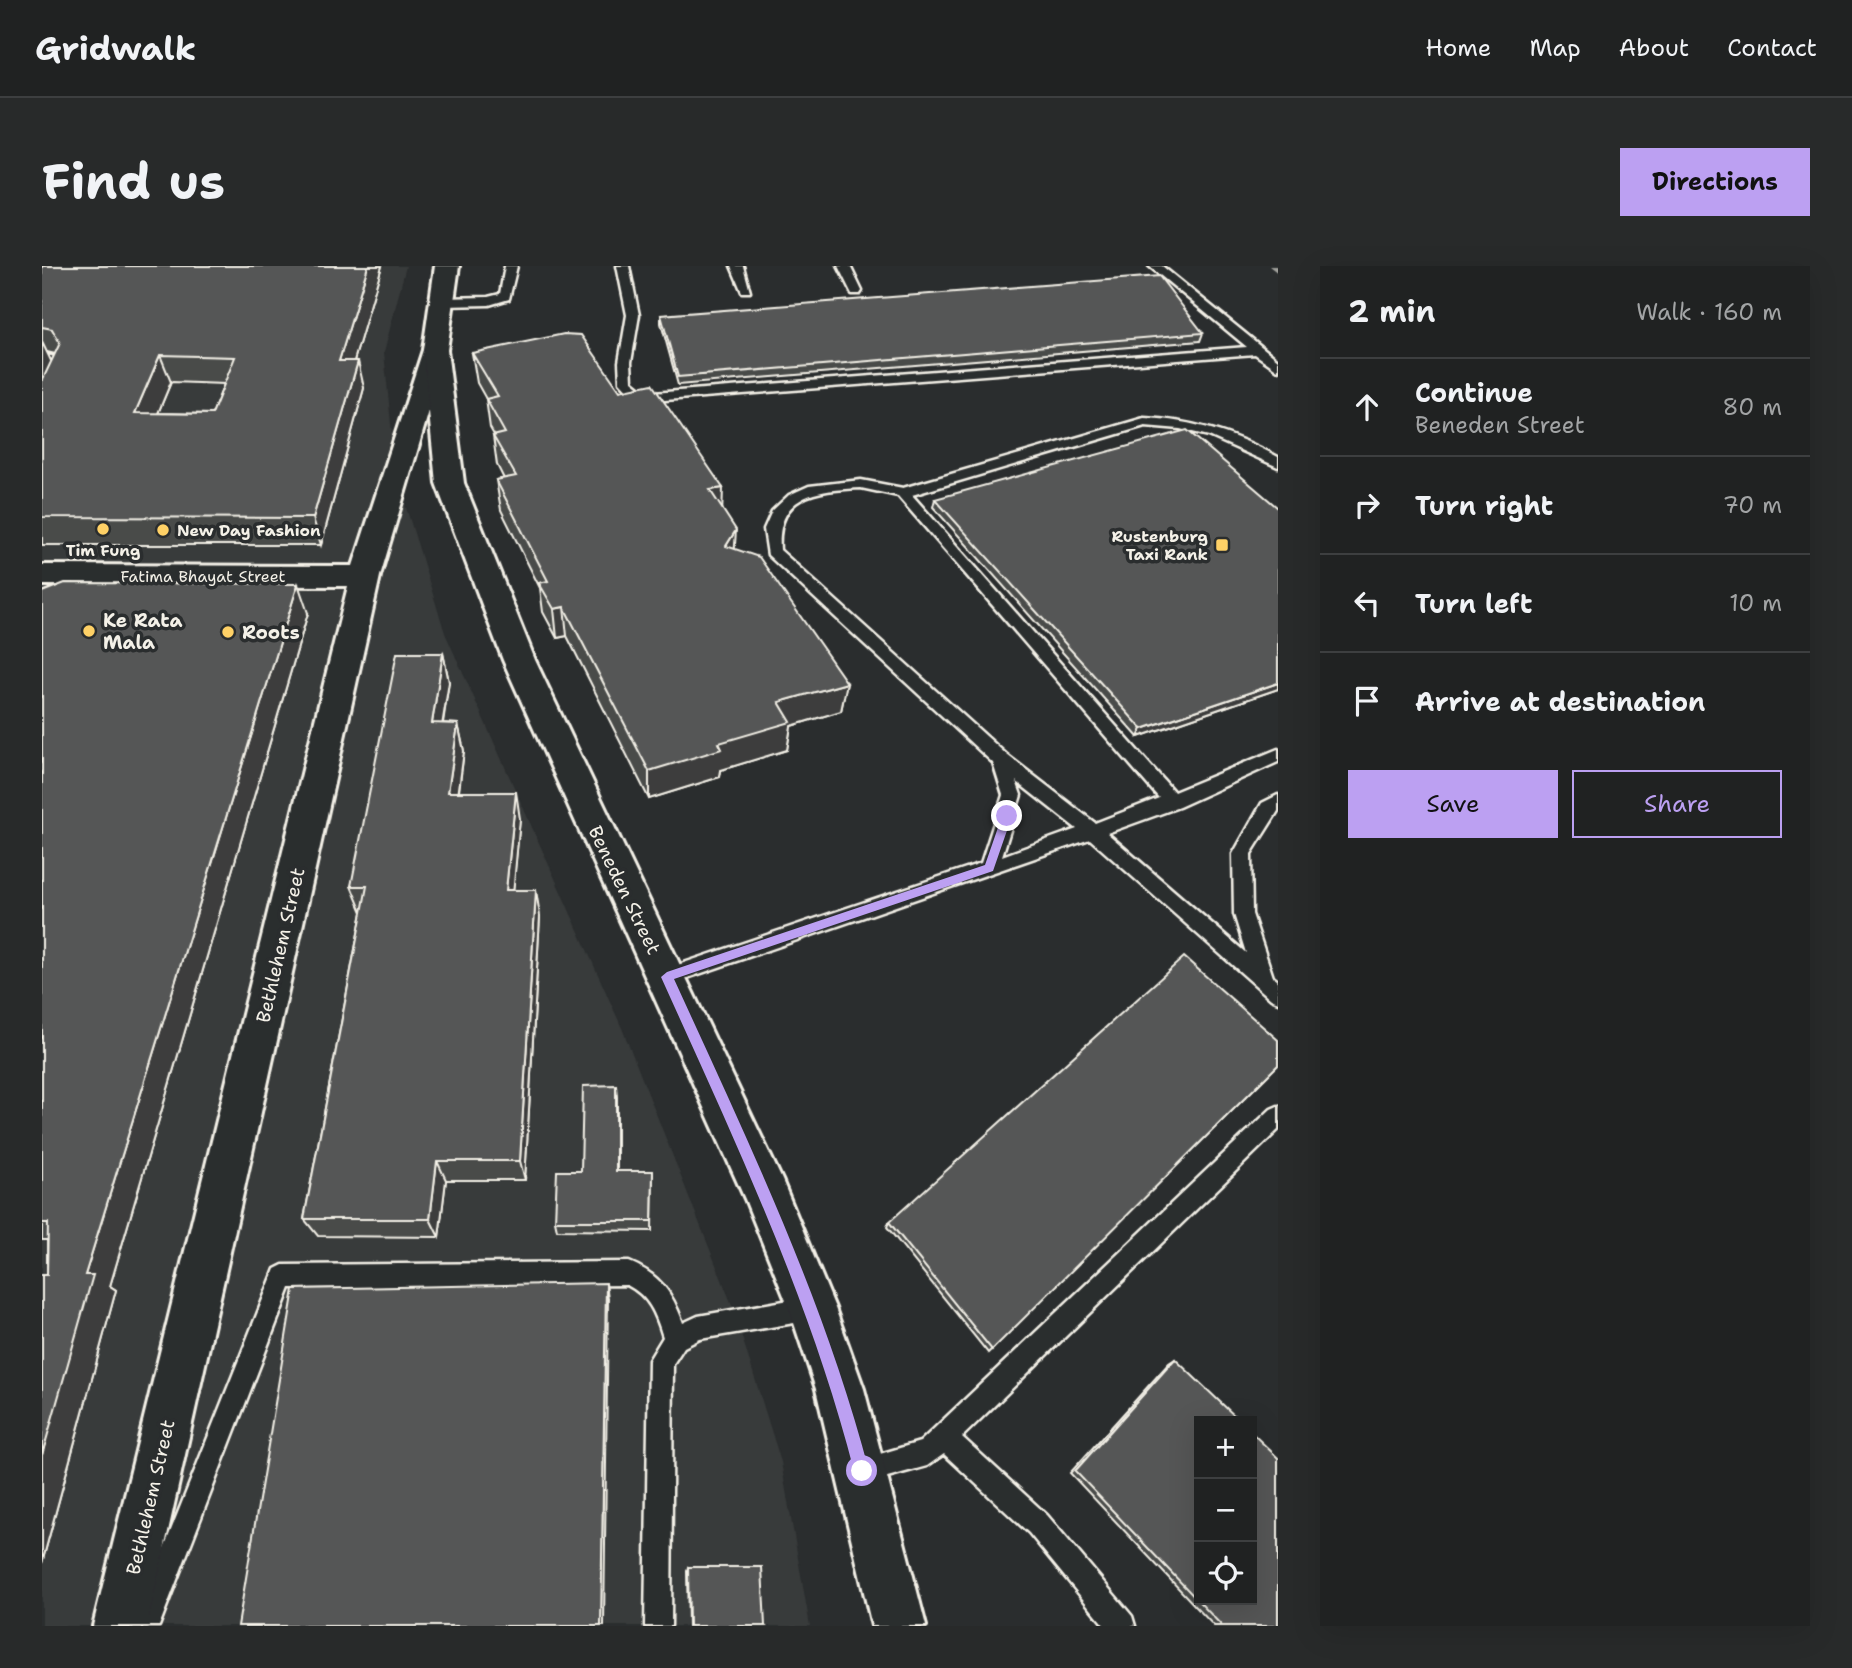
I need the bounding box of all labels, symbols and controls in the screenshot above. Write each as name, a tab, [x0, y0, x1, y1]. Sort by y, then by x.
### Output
text: Gridwalk	[35, 26, 196, 71]
text: Home	[1425, 32, 1491, 64]
text: Map	[1529, 32, 1581, 64]
text: About	[1619, 32, 1689, 64]
text: Contact	[1727, 32, 1817, 64]
button: Directions	[1620, 148, 1810, 216]
text: Find us	[42, 149, 225, 215]
text: 2 min	[1348, 291, 1435, 332]
text: Walk · 160 m	[1636, 297, 1782, 327]
text: Continue	[1415, 375, 1533, 410]
icon: ahead	[1348, 388, 1386, 426]
text: 80 m	[1723, 392, 1782, 422]
text: Beneden Street	[1415, 410, 1585, 440]
icon: right	[1348, 486, 1386, 524]
text: Turn right	[1415, 488, 1553, 523]
text: 70 m	[1723, 490, 1782, 520]
place label: New Day Fashion	[177, 520, 321, 541]
marker: Tim Fung	[95, 521, 111, 537]
marker: New Day Fashion	[155, 522, 171, 538]
place label: Rustenburg Taxi Rank	[1112, 526, 1208, 565]
marker: Rustenburg Taxi Rank	[1214, 537, 1230, 553]
place label: Tim Fung	[66, 540, 140, 561]
street label: Fatima Bhayat Street	[120, 566, 286, 587]
icon: left	[1348, 584, 1386, 622]
text: Turn left	[1415, 586, 1532, 621]
text: 10 m	[1729, 588, 1782, 618]
place label: Ke Rata Mala	[103, 608, 182, 655]
place label: Roots	[242, 620, 300, 645]
marker: Ke Rata Mala	[81, 623, 97, 639]
marker: Roots	[220, 624, 236, 640]
icon: arrive	[1348, 682, 1386, 720]
text: Arrive at destination	[1415, 684, 1705, 719]
button: Save	[1348, 770, 1558, 838]
button: Share	[1572, 770, 1782, 838]
route end	[991, 800, 1022, 831]
street label: Beneden Street	[583, 822, 667, 959]
street label: Bethlehem Street	[251, 865, 310, 1025]
map controls	[1194, 1416, 1257, 1605]
button: +	[1194, 1416, 1257, 1479]
street label: Bethlehem Street	[121, 1417, 180, 1577]
route start	[846, 1455, 877, 1486]
button: −	[1194, 1479, 1257, 1542]
button: locate	[1194, 1542, 1257, 1605]

